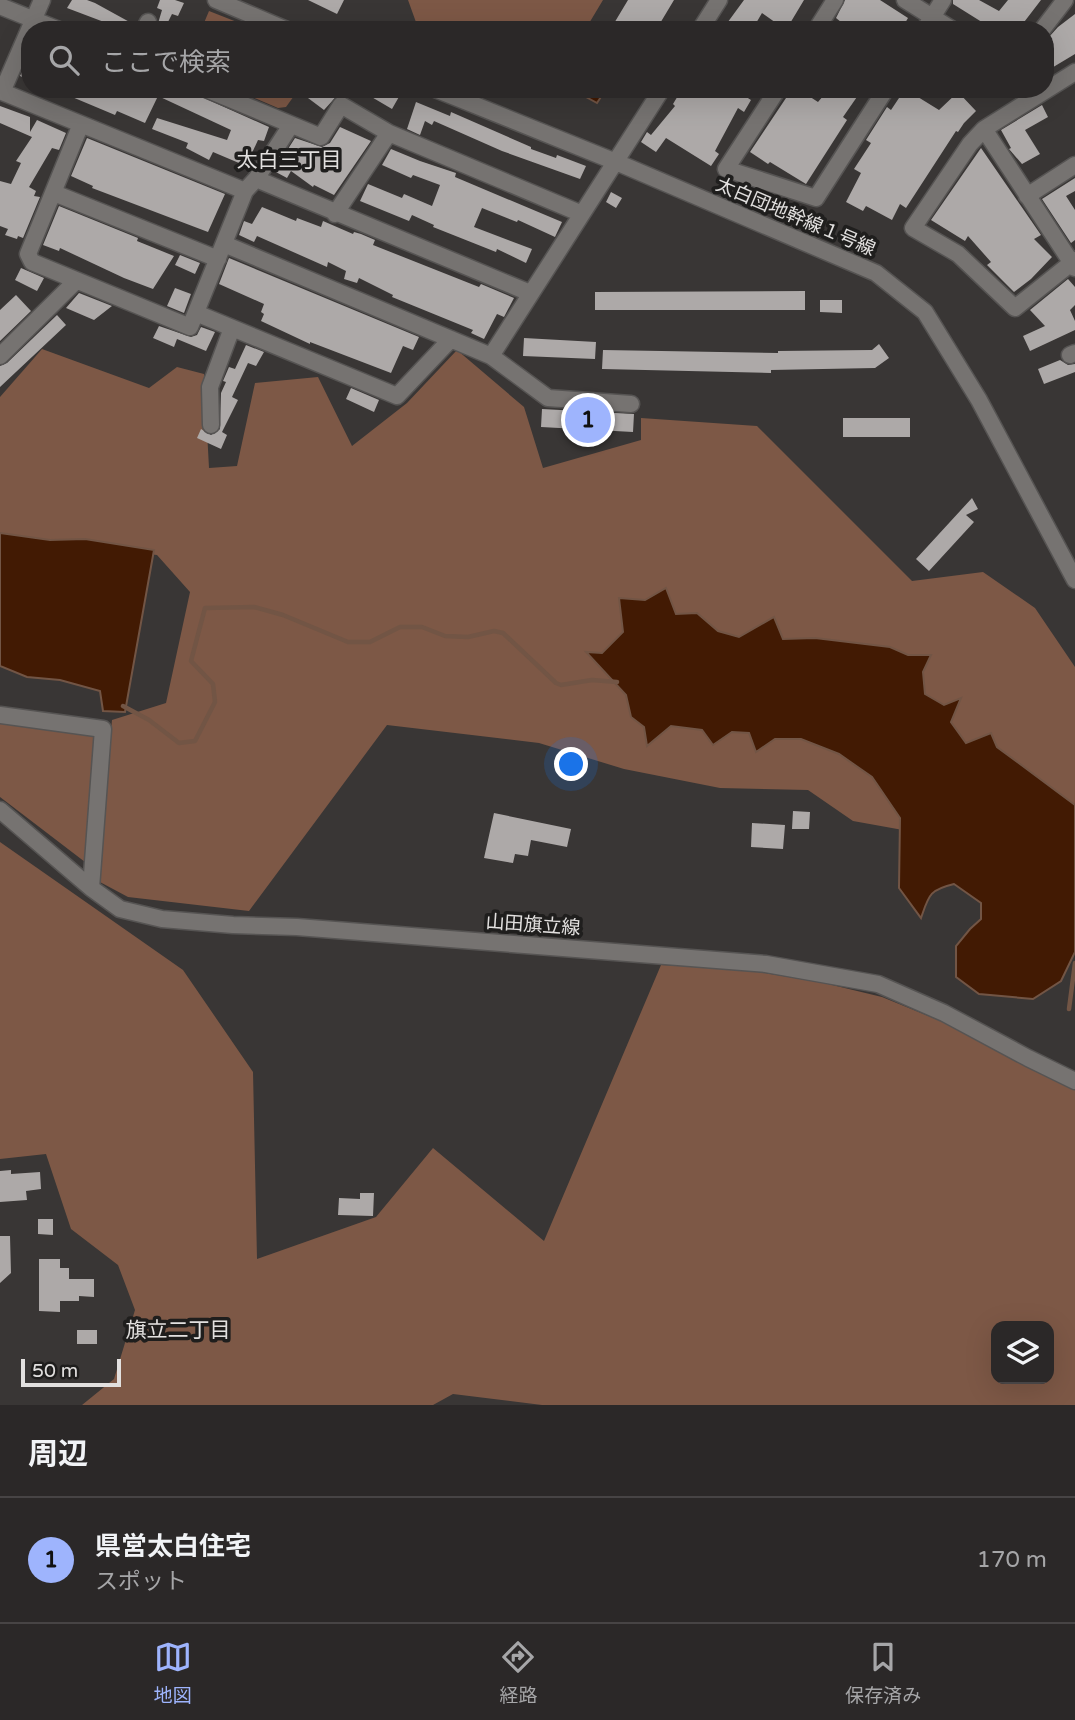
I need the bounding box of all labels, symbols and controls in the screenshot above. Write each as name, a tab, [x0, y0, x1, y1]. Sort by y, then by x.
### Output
search box	[21, 21, 1054, 98]
icon: search	[45, 41, 83, 79]
text: ここで検索	[101, 47, 231, 78]
district label: 太白三丁目	[237, 148, 342, 173]
street label: 太白団地幹線１号線	[713, 173, 879, 260]
pin: 1	[565, 394, 611, 446]
your location	[554, 747, 588, 781]
street label: 山田旗立線	[485, 911, 581, 939]
district label: 旗立二丁目	[126, 1318, 231, 1343]
map controls	[991, 1321, 1054, 1384]
button: layers	[991, 1321, 1054, 1384]
scale bar	[21, 1356, 121, 1388]
text: 50 m	[32, 1360, 78, 1382]
text: 周辺	[28, 1436, 88, 1473]
text: 県営太白住宅	[95, 1531, 251, 1562]
text: 1	[44, 1546, 58, 1574]
text: 170 m	[977, 1546, 1047, 1574]
text: スポット	[95, 1568, 187, 1596]
tab: 地図	[154, 1638, 192, 1707]
tab: 経路	[499, 1638, 537, 1707]
tab: 保存済み	[845, 1638, 921, 1707]

